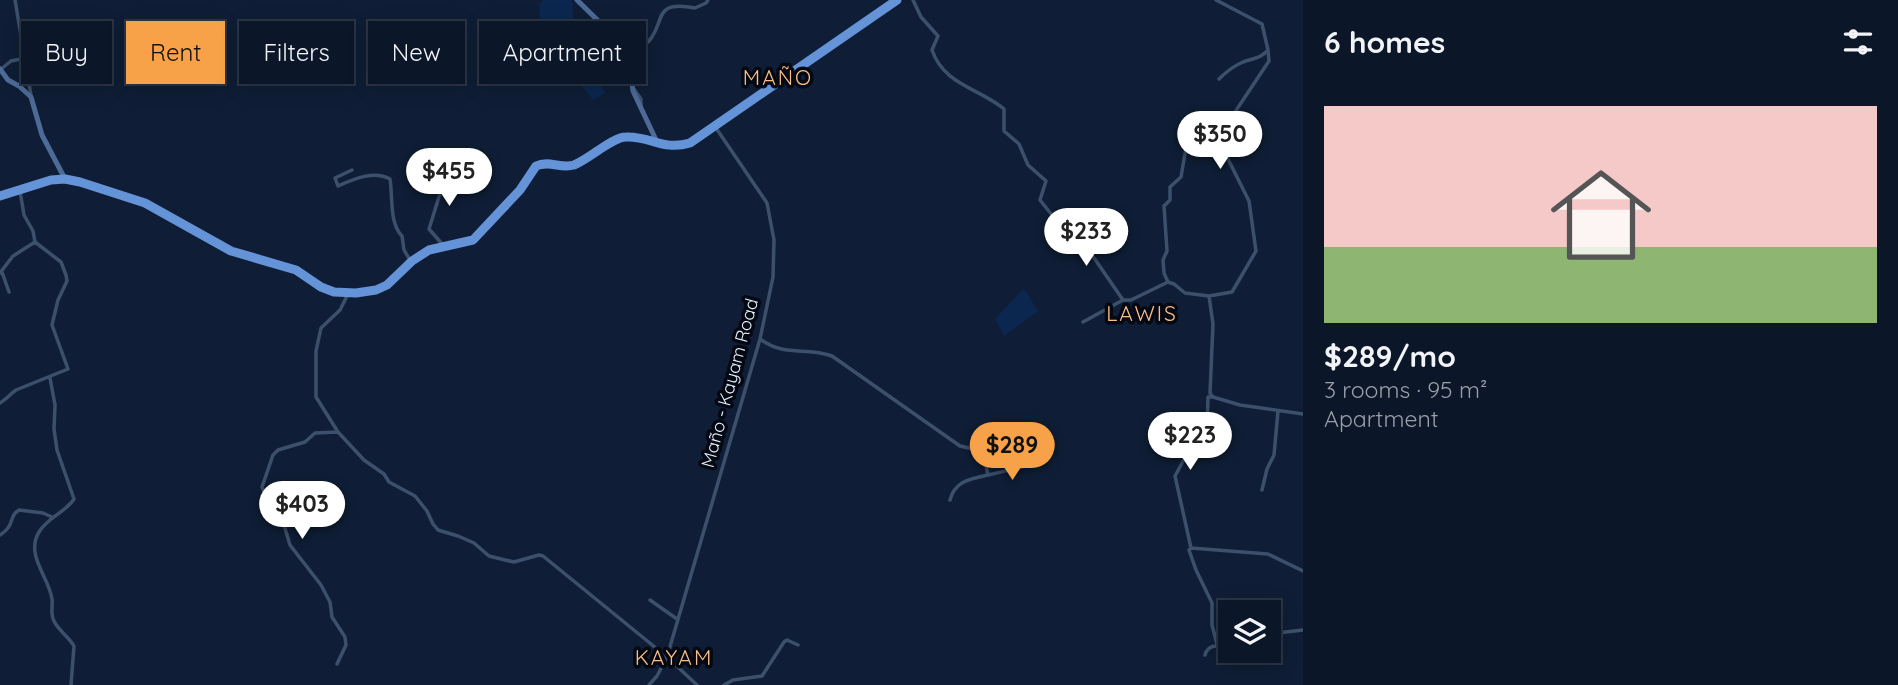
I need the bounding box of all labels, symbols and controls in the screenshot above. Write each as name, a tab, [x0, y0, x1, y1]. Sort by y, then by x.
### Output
chip: Buy	[21, 21, 112, 84]
chip: Rent	[126, 21, 225, 84]
chip: Filters	[239, 21, 354, 84]
chip: New	[368, 21, 465, 84]
chip: Apartment	[479, 21, 646, 84]
text: 6 homes	[1324, 23, 1445, 61]
icon: filters	[1839, 23, 1877, 61]
district label: MAÑO	[743, 64, 813, 90]
pin: $350	[1179, 111, 1261, 171]
text: $350	[1193, 119, 1247, 148]
pin: $455	[408, 148, 490, 208]
icon: home	[1538, 152, 1664, 278]
text: $455	[422, 156, 476, 185]
pin: $233	[1045, 208, 1127, 268]
text: $233	[1060, 216, 1112, 245]
street label: Maño - Kayam Road	[696, 296, 763, 470]
district label: LAWIS	[1106, 300, 1178, 326]
text: $289/mo	[1324, 337, 1456, 375]
text: 3 rooms · 95 m²	[1324, 375, 1487, 404]
text: Apartment	[1324, 404, 1438, 433]
pin: $223	[1149, 412, 1231, 472]
text: $223	[1164, 420, 1216, 449]
pin: $289	[971, 422, 1053, 482]
text: $289	[986, 430, 1038, 459]
pin: $403	[261, 482, 343, 541]
text: $403	[275, 489, 329, 518]
map controls	[1218, 600, 1281, 663]
button: layers	[1218, 600, 1281, 663]
district label: KAYAM	[635, 644, 713, 670]

